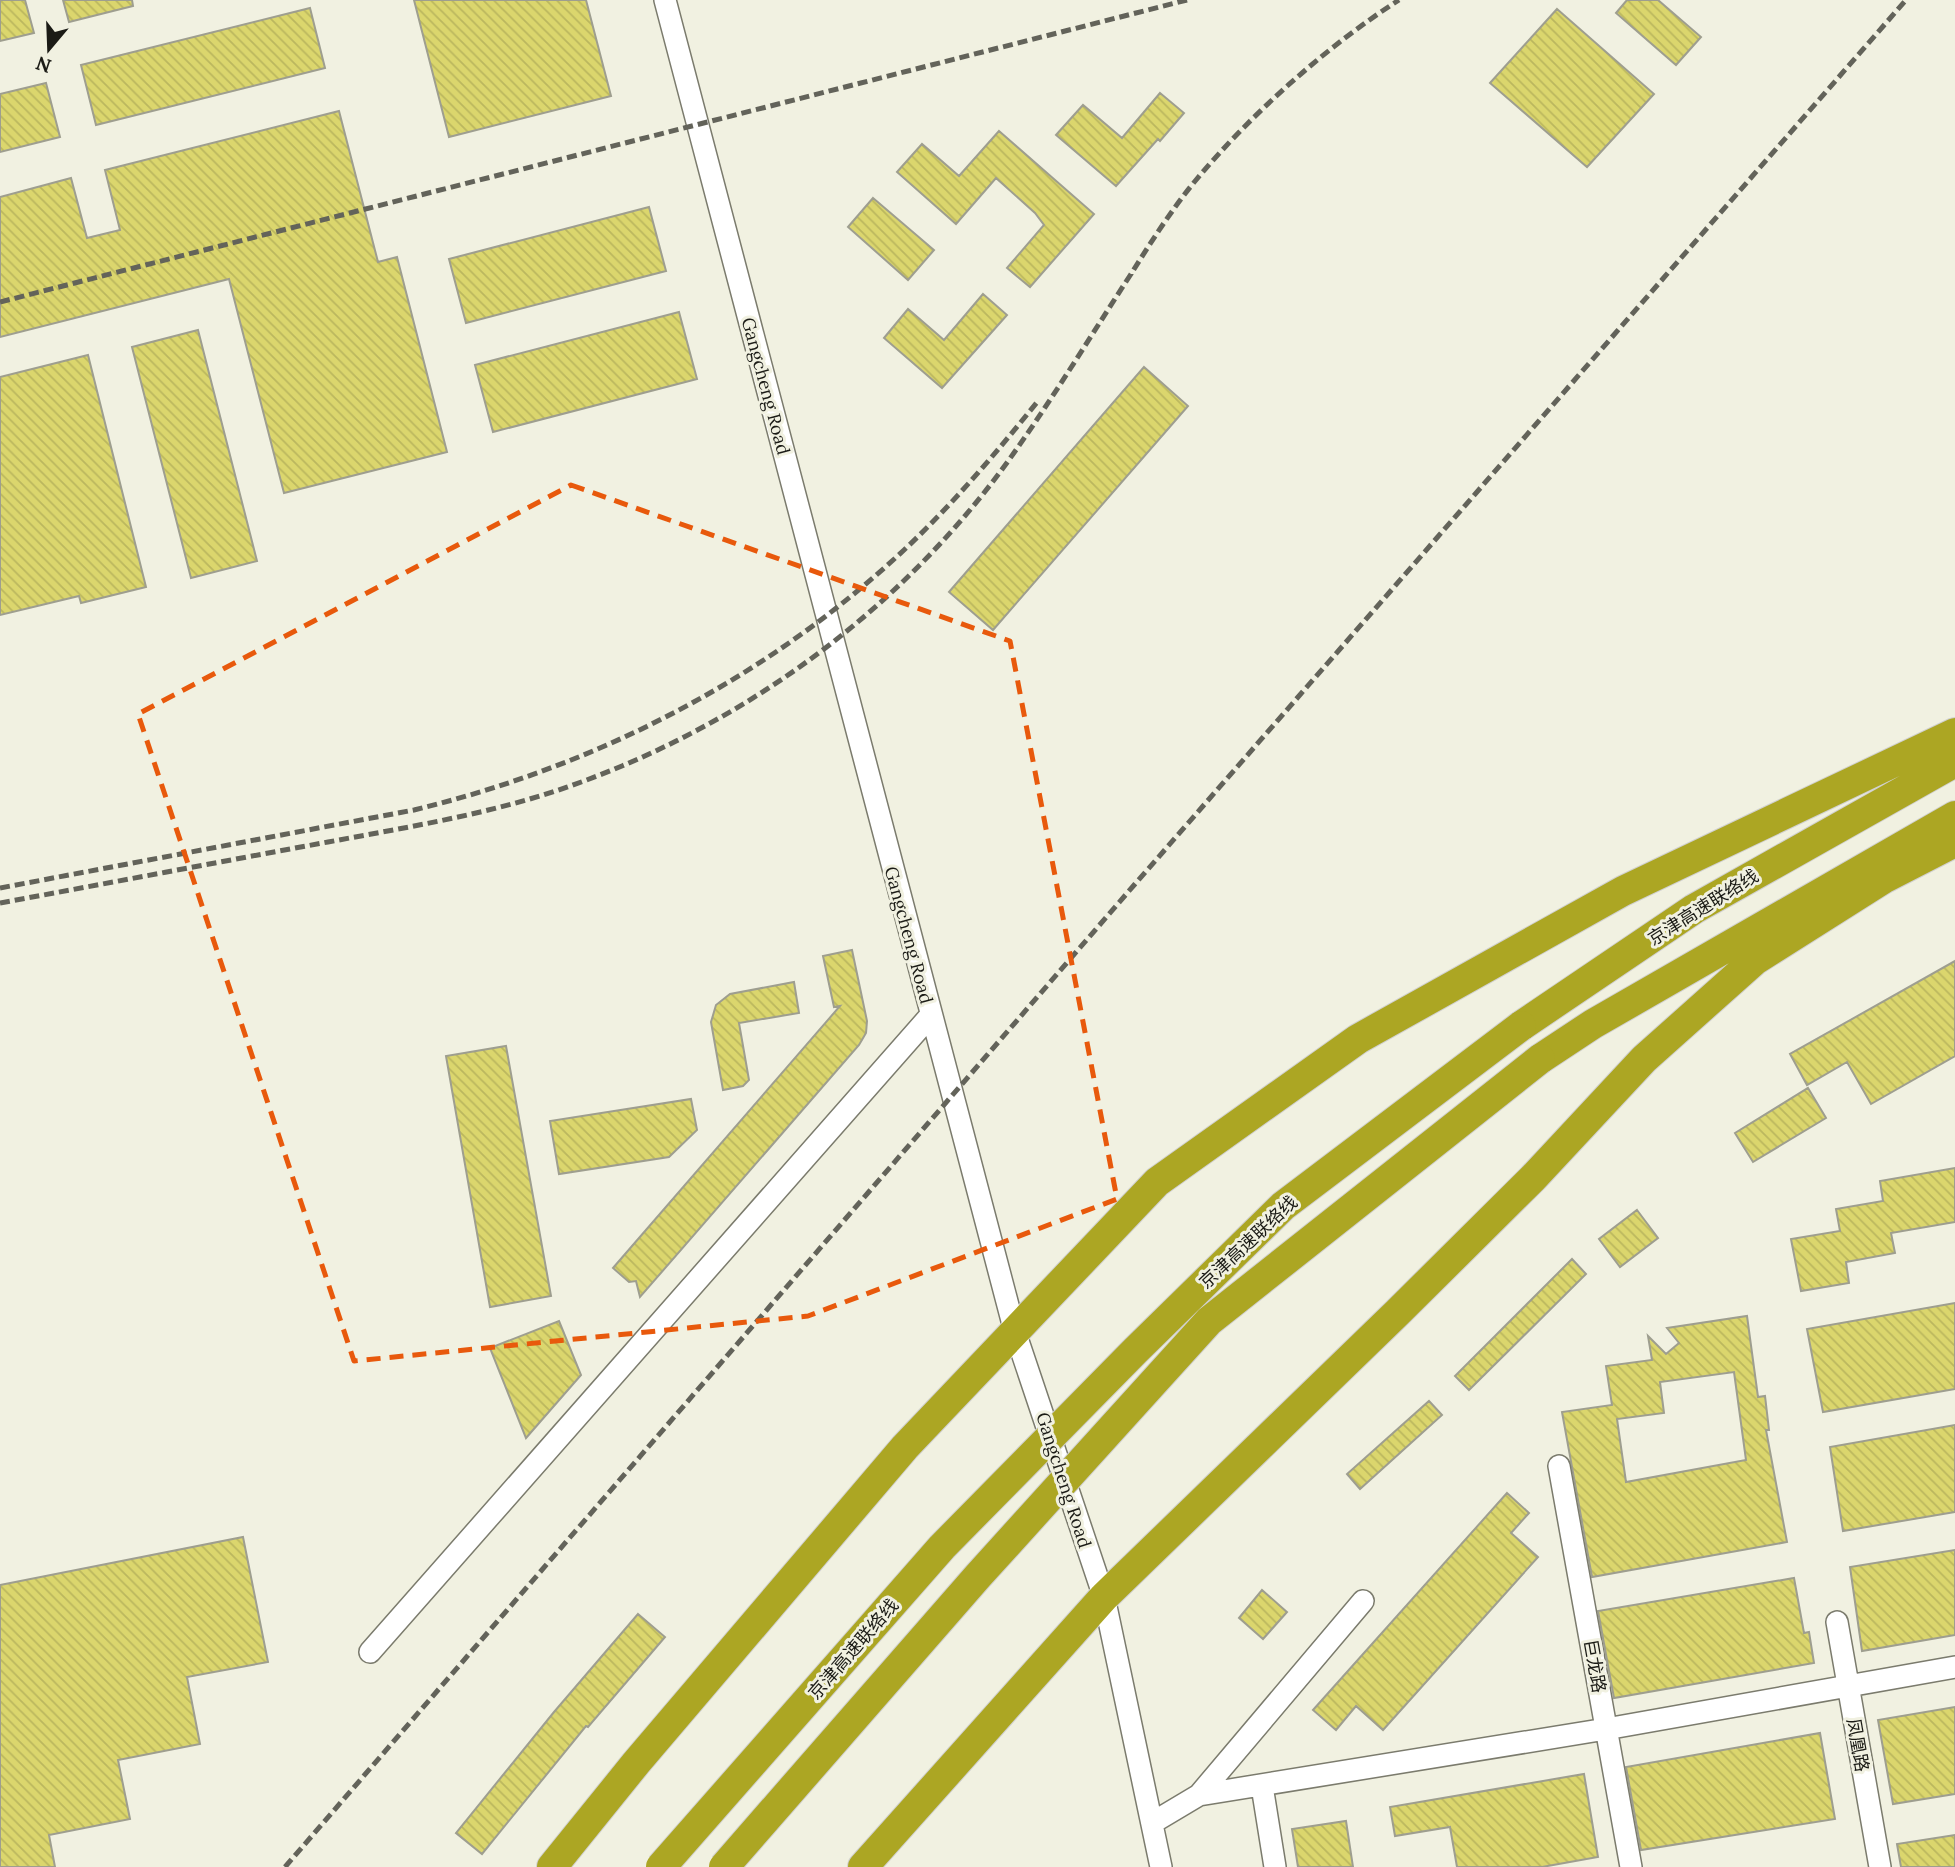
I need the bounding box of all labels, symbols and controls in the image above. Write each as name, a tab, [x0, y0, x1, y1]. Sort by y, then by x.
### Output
north arrow	[14, 14, 84, 84]
text: N	[32, 51, 54, 79]
street label: Gangcheng Road	[737, 315, 795, 457]
street label: Gangcheng Road	[880, 864, 938, 1006]
street label: 京津高速联络线	[1643, 864, 1763, 950]
street label: 京津高速联络线	[1194, 1191, 1302, 1293]
street label: Gangcheng Road	[1031, 1409, 1097, 1551]
street label: 京津高速联络线	[803, 1594, 903, 1704]
street label: 巨龙路	[1579, 1637, 1611, 1695]
street label: 凤凰路	[1842, 1716, 1874, 1774]

